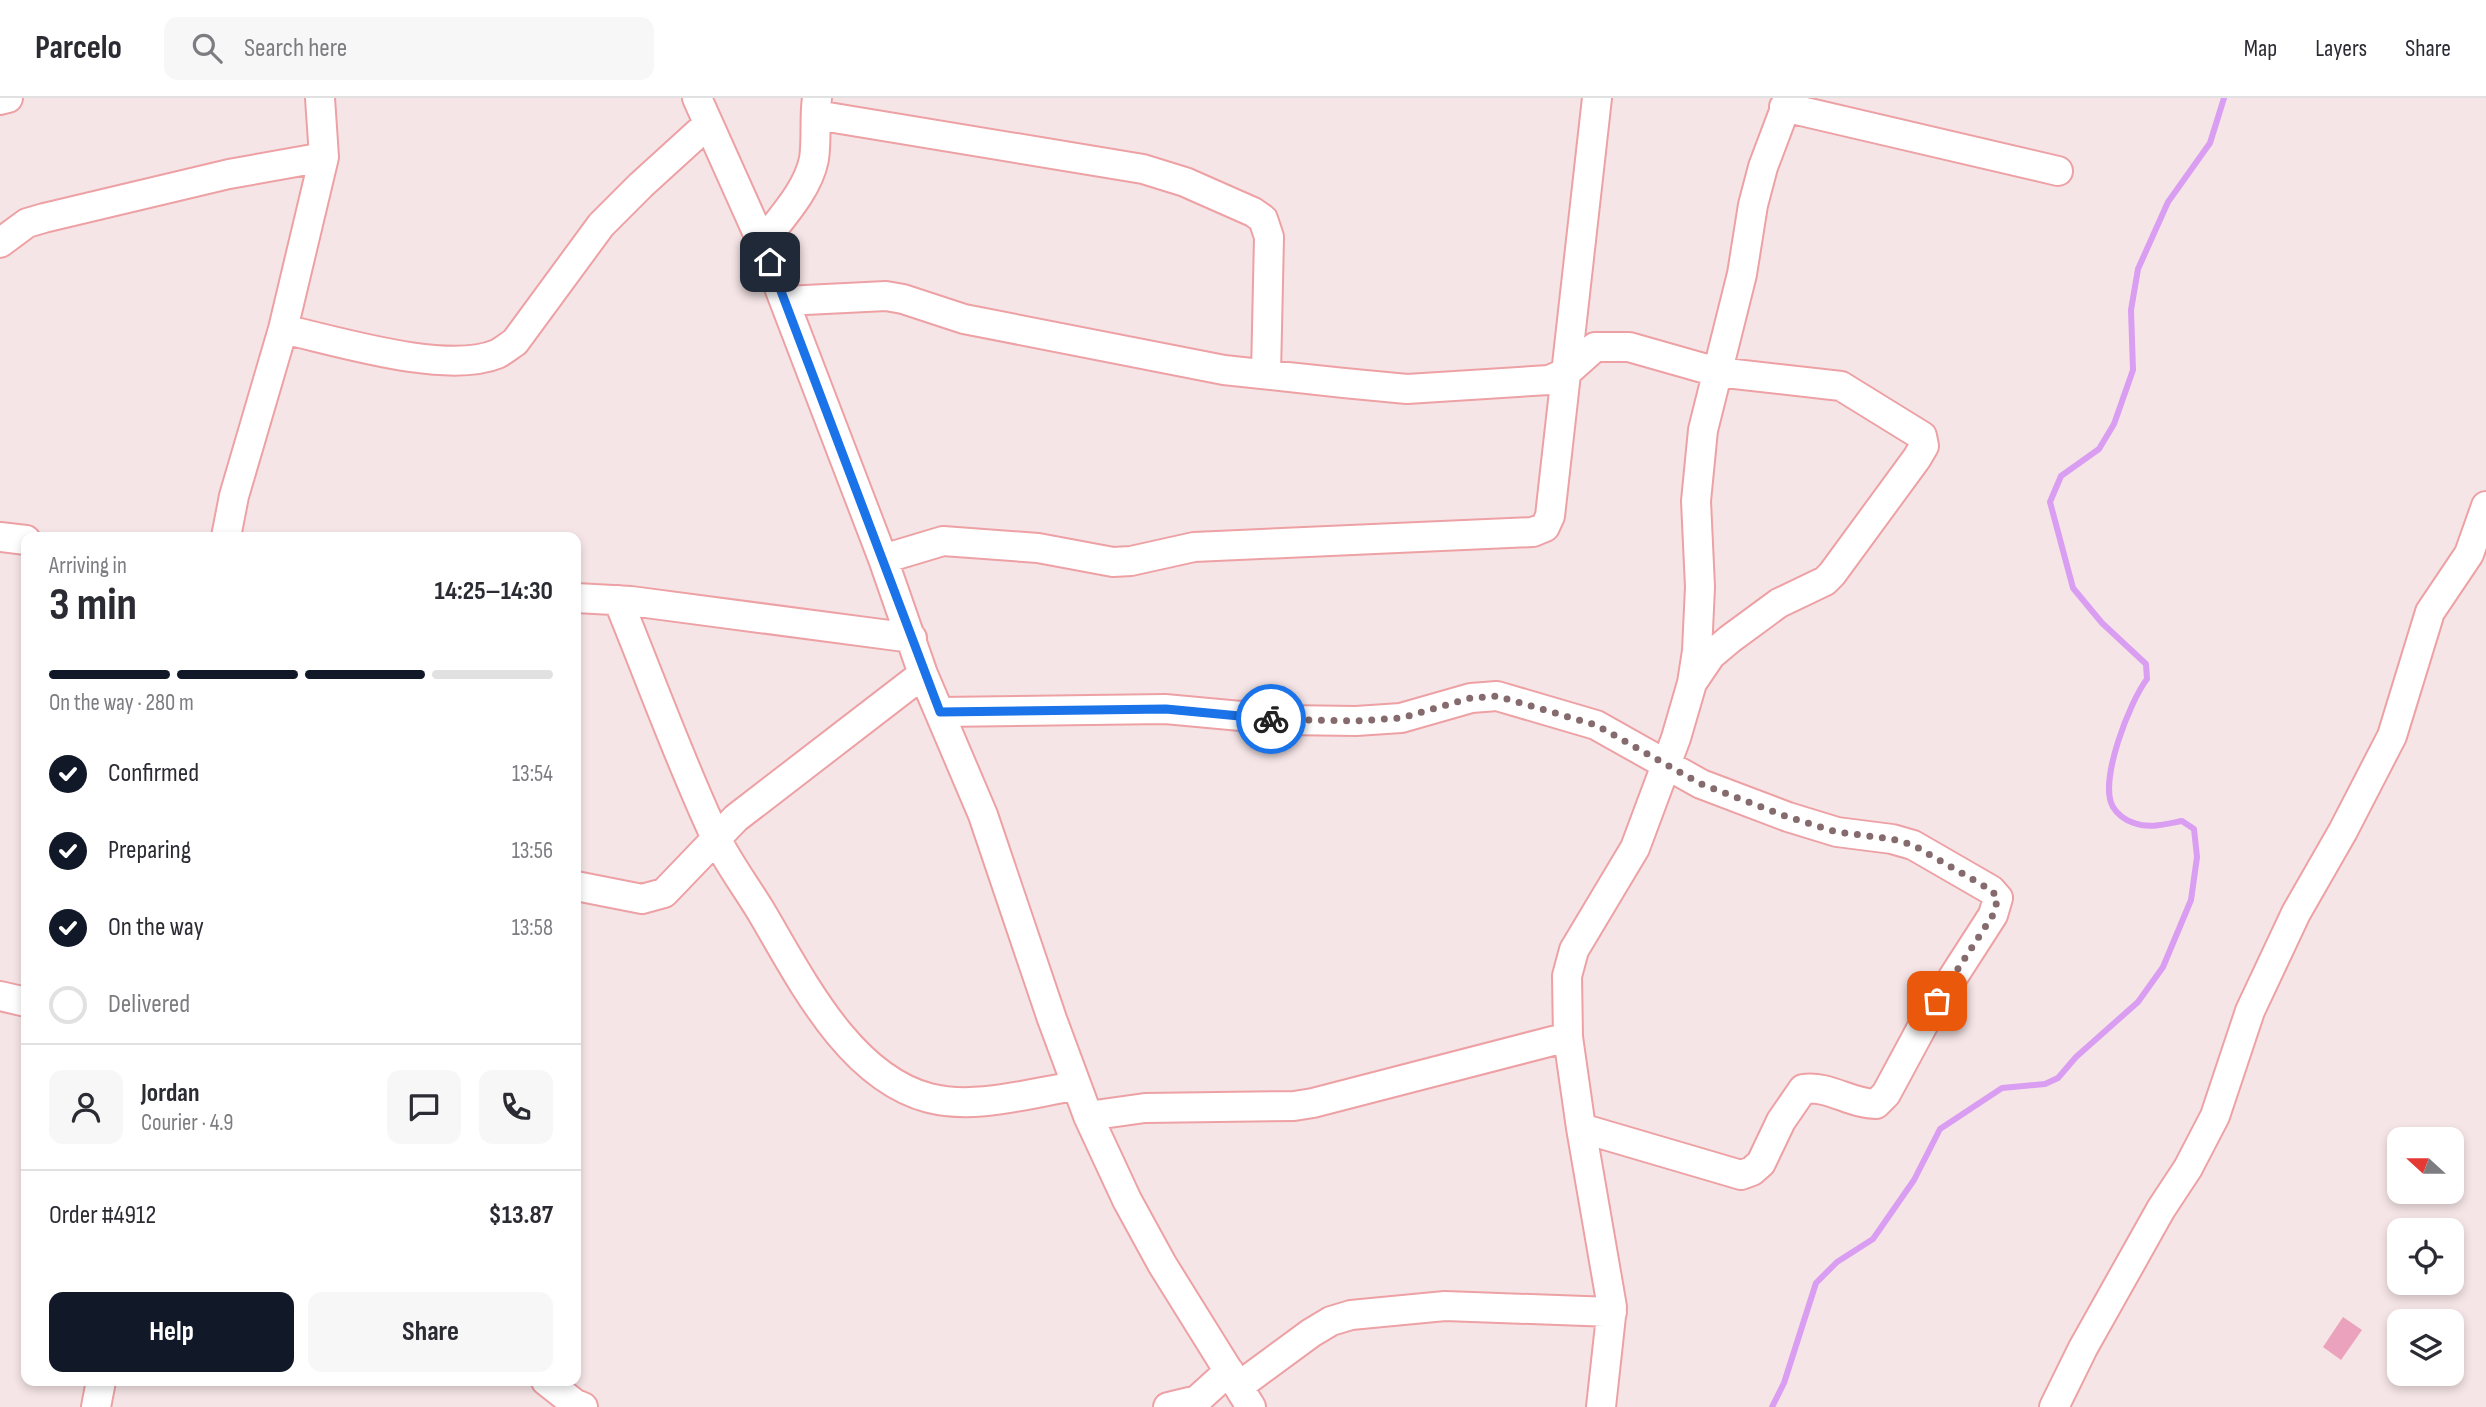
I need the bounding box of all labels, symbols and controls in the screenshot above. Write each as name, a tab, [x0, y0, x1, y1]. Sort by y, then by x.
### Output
search box	[164, 17, 654, 80]
text: Parcelo	[35, 28, 122, 68]
icon: search	[188, 29, 226, 67]
text: Search here	[244, 33, 347, 64]
text: Map	[2244, 34, 2277, 63]
text: Layers	[2315, 34, 2367, 63]
text: Share	[2405, 34, 2451, 63]
pin	[740, 232, 800, 292]
icon: home	[751, 243, 789, 281]
text: Arriving in	[49, 552, 127, 580]
text: 14:25–14:30	[435, 576, 553, 607]
text: 3 min	[49, 578, 137, 633]
courier	[1236, 684, 1306, 754]
text: On the way · 280 m	[49, 689, 194, 717]
icon: bike	[1252, 700, 1290, 738]
icon: check	[49, 755, 87, 793]
text: Confirmed	[108, 758, 199, 789]
text: 13:54	[512, 760, 553, 788]
icon: check	[49, 832, 87, 870]
text: Preparing	[108, 835, 191, 866]
text: 13:56	[512, 837, 553, 865]
icon: check	[49, 909, 87, 947]
text: On the way	[108, 912, 204, 943]
text: 13:58	[512, 914, 553, 942]
pin	[1907, 971, 1967, 1031]
icon: bag	[1918, 982, 1956, 1020]
text: Delivered	[108, 989, 190, 1020]
button: person	[49, 1070, 123, 1144]
button: chat	[387, 1070, 461, 1144]
button: phone	[479, 1070, 553, 1144]
text: Jordan	[141, 1078, 199, 1109]
text: Courier · 4.9	[141, 1109, 233, 1137]
north arrow	[2387, 1127, 2464, 1204]
map controls	[2387, 1127, 2464, 1386]
text: Order #4912	[49, 1200, 156, 1231]
text: $13.87	[488, 1200, 553, 1231]
button: locate	[2387, 1218, 2464, 1295]
button: Help	[49, 1292, 294, 1372]
button: Share	[308, 1292, 553, 1372]
button: layers	[2387, 1309, 2464, 1386]

